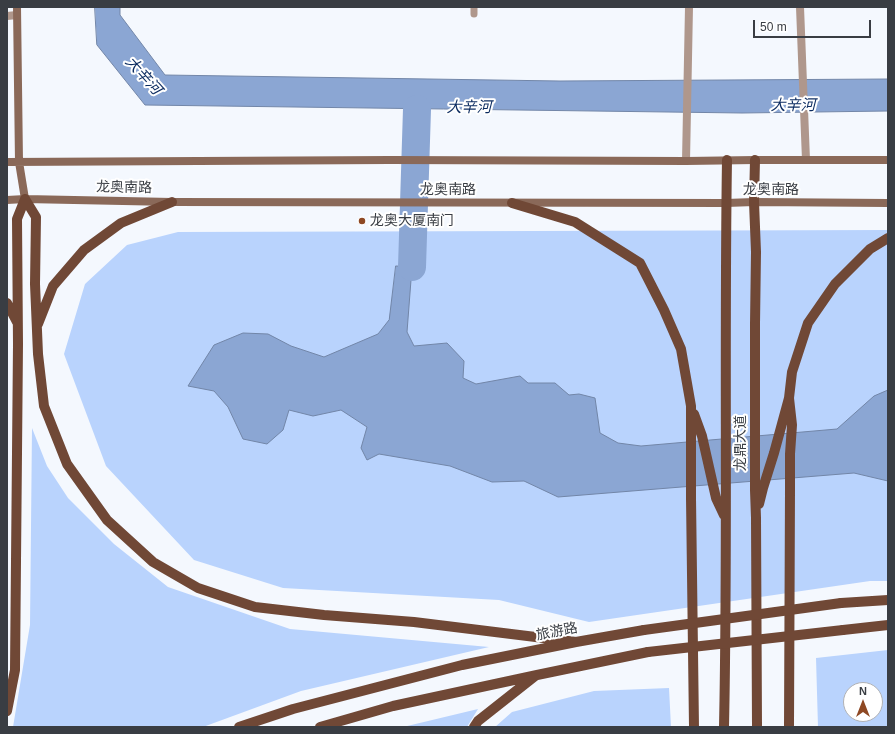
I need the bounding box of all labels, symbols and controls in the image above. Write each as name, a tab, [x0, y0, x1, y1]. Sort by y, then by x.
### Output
scale bar	[755, 12, 873, 38]
text: 50 m	[760, 20, 787, 34]
water label: 大辛河	[121, 53, 165, 99]
water label: 大辛河	[771, 97, 815, 115]
water label: 大辛河	[447, 99, 491, 117]
street label: 龙奥南路	[96, 179, 152, 197]
street label: 龙奥南路	[420, 182, 476, 198]
street label: 龙奥南路	[743, 182, 799, 198]
place label: 龙奥大厦南门	[370, 213, 454, 229]
marker: 龙奥大厦南门	[357, 216, 367, 226]
street label: 龙鼎大道	[733, 415, 749, 471]
street label: 旅游路	[535, 620, 579, 644]
north arrow	[843, 682, 883, 722]
text: N	[859, 685, 867, 697]

